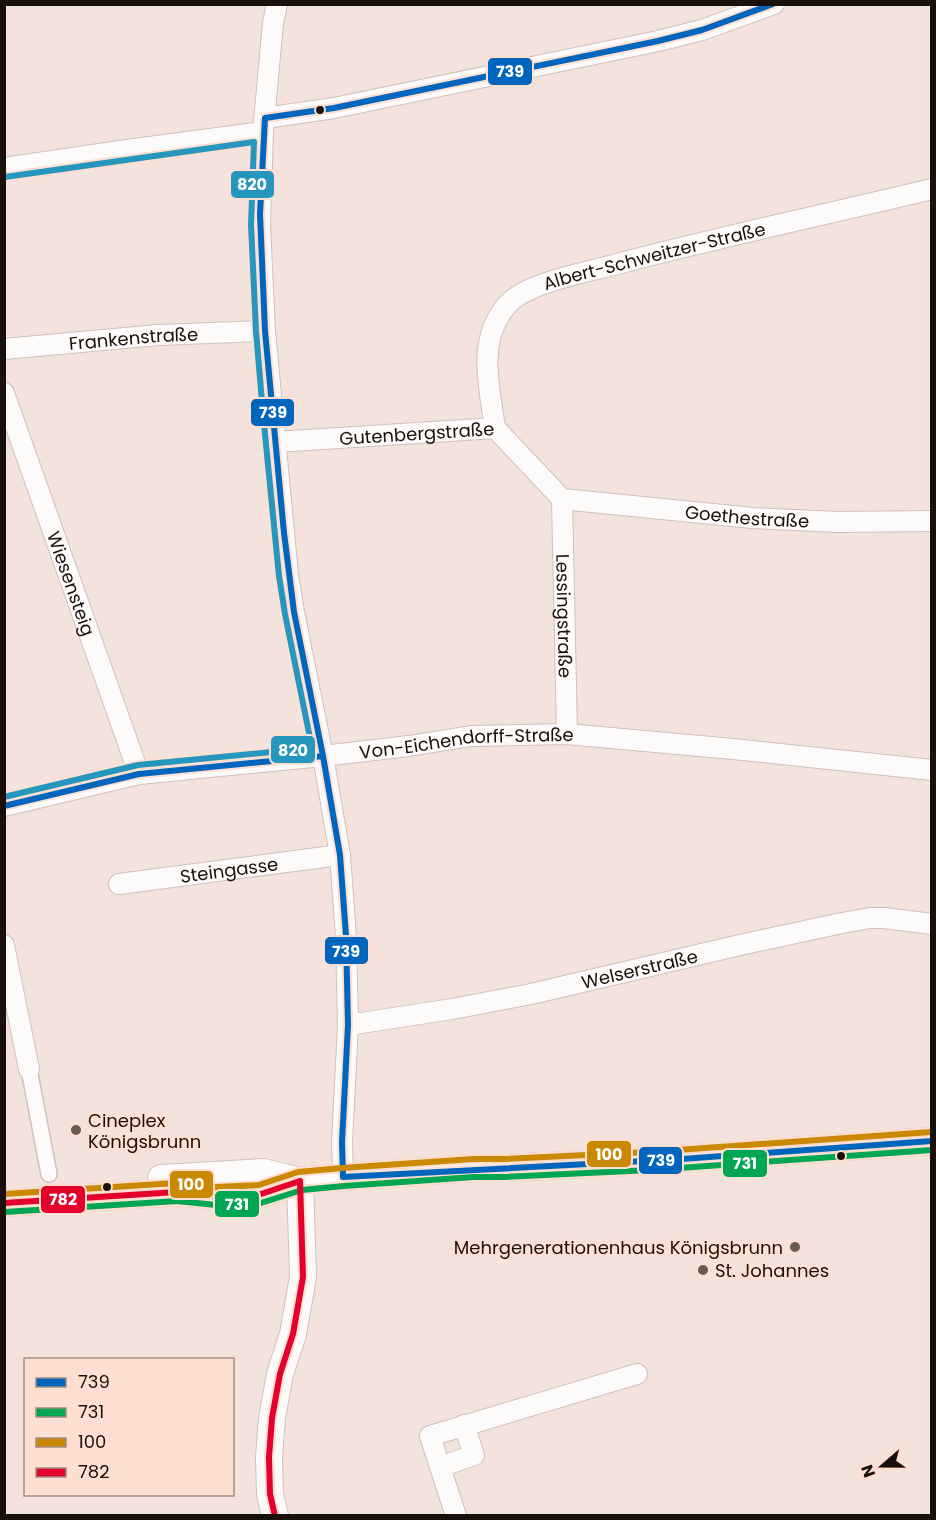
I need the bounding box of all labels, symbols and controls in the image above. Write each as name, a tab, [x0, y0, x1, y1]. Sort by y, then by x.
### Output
line badge: 739	[487, 57, 533, 86]
text: 739	[496, 60, 524, 83]
unlabelled marker	[314, 104, 326, 116]
line badge: 820	[230, 170, 275, 199]
text: 820	[237, 173, 267, 196]
street label: Albert-Schweitzer-Straße	[540, 216, 768, 296]
street label: Frankenstraße	[68, 321, 199, 356]
line badge: 739	[250, 398, 295, 427]
text: 739	[259, 401, 287, 424]
street label: Gutenbergstraße	[338, 416, 495, 450]
street label: Goethestraße	[684, 499, 810, 533]
street label: Wiesensteig	[41, 528, 101, 639]
street label: Lessingstraße	[551, 554, 578, 678]
street label: Von-Eichendorff-Straße	[358, 721, 575, 764]
line badge: 820	[270, 735, 316, 764]
text: 820	[278, 739, 308, 762]
street label: Steingasse	[179, 851, 280, 888]
line badge: 739	[324, 936, 369, 965]
text: 739	[332, 940, 360, 963]
street label: Welserstraße	[579, 943, 700, 994]
place label: Cineplex Königsbrunn	[88, 1108, 201, 1154]
marker: Cineplex Königsbrunn	[69, 1123, 83, 1137]
line badge: 100	[586, 1140, 632, 1168]
text: 100	[596, 1143, 622, 1166]
line badge: 739	[638, 1146, 683, 1175]
text: 739	[647, 1149, 675, 1172]
line badge: 731	[722, 1149, 768, 1178]
unlabelled marker	[835, 1150, 847, 1162]
text: 731	[733, 1152, 757, 1175]
line badge: 100	[169, 1170, 214, 1199]
text: 100	[178, 1173, 204, 1196]
unlabelled marker	[101, 1181, 113, 1193]
line badge: 782	[40, 1185, 86, 1214]
text: 782	[49, 1188, 77, 1211]
line badge: 731	[214, 1190, 260, 1218]
text: 731	[225, 1193, 249, 1216]
place label: Mehrgenerationenhaus Königsbrunn	[454, 1235, 783, 1260]
marker: Mehrgenerationenhaus Königsbrunn	[788, 1240, 802, 1254]
place label: St. Johannes	[715, 1258, 829, 1283]
marker: St. Johannes	[696, 1263, 710, 1277]
legend	[24, 1358, 234, 1496]
text: 739	[78, 1369, 110, 1394]
text: 731	[78, 1399, 104, 1424]
text: 100	[78, 1429, 106, 1454]
north arrow	[852, 1436, 912, 1496]
text: 782	[78, 1459, 110, 1484]
text: N	[856, 1461, 881, 1481]

